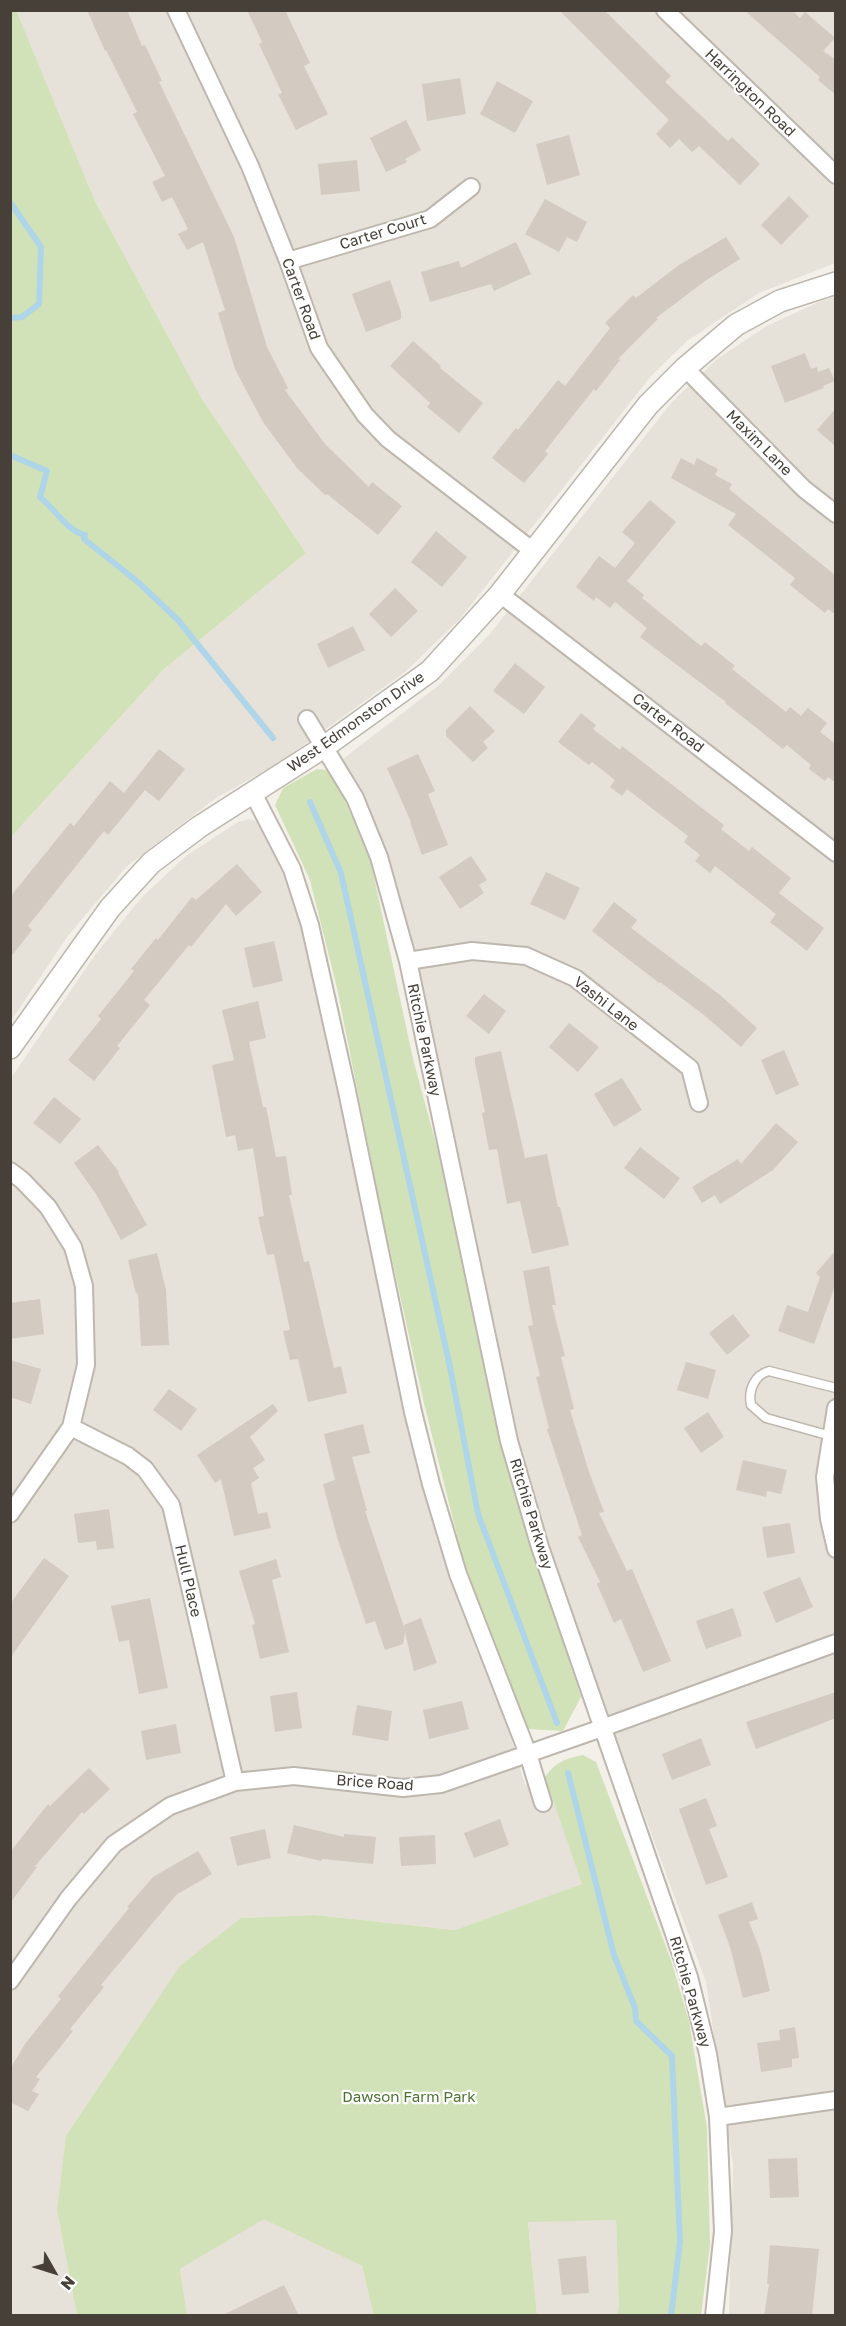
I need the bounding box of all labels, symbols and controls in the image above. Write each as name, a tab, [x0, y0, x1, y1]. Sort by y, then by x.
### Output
street label: Harrington Road	[701, 45, 799, 141]
street label: Carter Court	[338, 210, 428, 254]
street label: Carter Road	[278, 256, 324, 342]
street label: Maxim Lane	[722, 406, 796, 480]
street label: West Edmonston Drive	[284, 668, 428, 776]
street label: Carter Road	[629, 689, 707, 757]
street label: Vashi Lane	[570, 973, 642, 1035]
street label: Ritchie Parkway	[403, 982, 445, 1098]
street label: Ritchie Parkway	[506, 1456, 556, 1572]
street label: Hull Place	[171, 1543, 205, 1619]
street label: Brice Road	[336, 1771, 414, 1795]
street label: Ritchie Parkway	[665, 1934, 715, 2050]
park label: Dawson Farm Park	[342, 2088, 476, 2106]
north arrow	[24, 2242, 84, 2302]
text: N	[56, 2272, 80, 2294]

